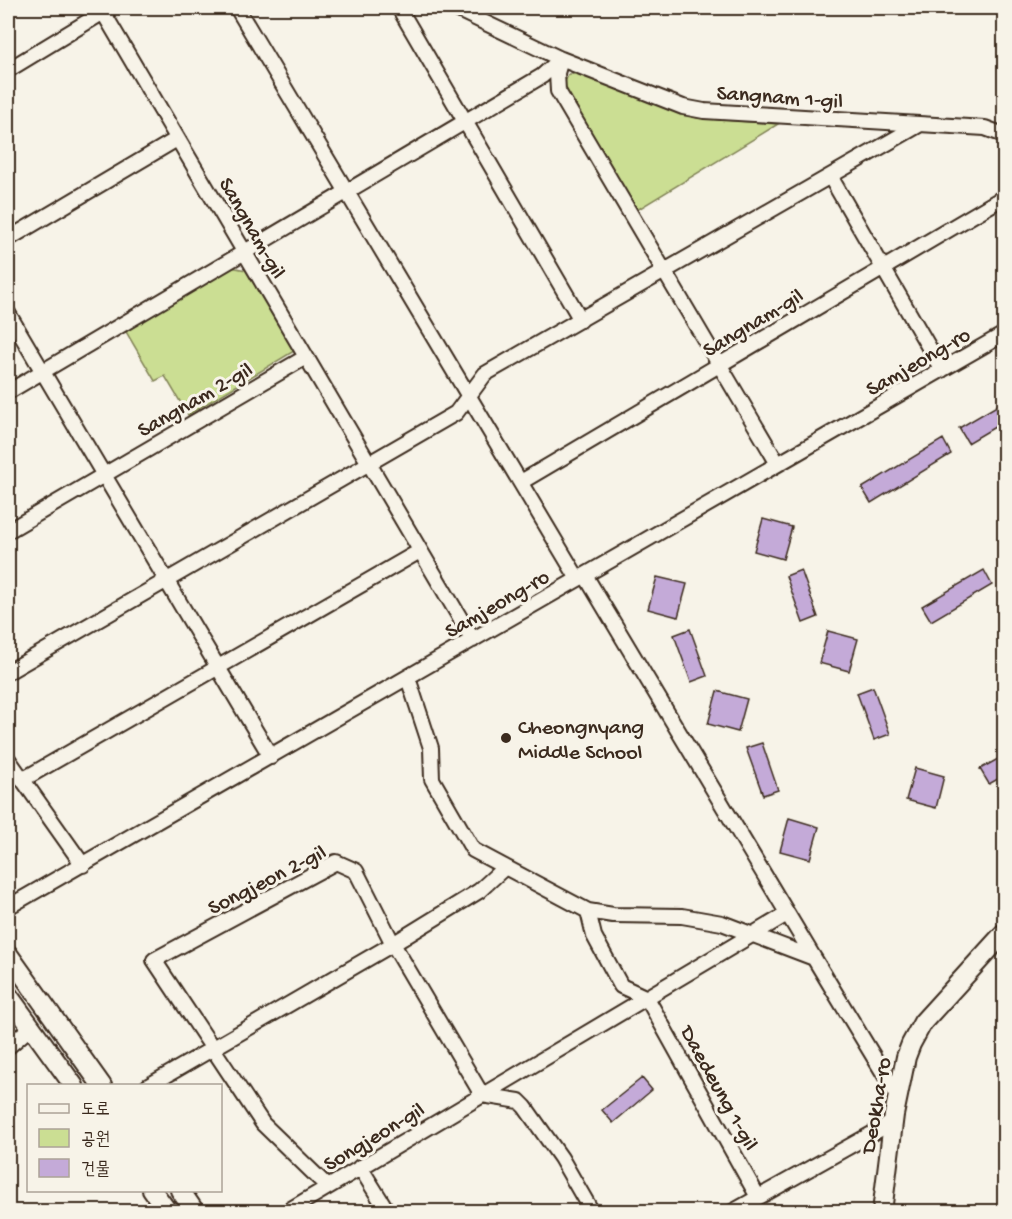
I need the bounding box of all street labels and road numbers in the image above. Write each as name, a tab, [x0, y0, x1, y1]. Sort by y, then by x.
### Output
street label: Sangnam 1-gil	[716, 82, 844, 116]
street label: Sangnam-gil	[211, 174, 290, 284]
street label: Sangnam-gil	[699, 284, 809, 365]
street label: Samjeong-ro	[862, 323, 976, 404]
street label: Sangnam 2-gil	[134, 358, 258, 445]
street label: Samjeong-ro	[441, 565, 555, 646]
street label: Songjeon 2-gil	[204, 841, 331, 922]
street label: Daedeung 1-gil	[672, 1020, 763, 1156]
street label: Deokha-ro	[856, 1056, 899, 1158]
street label: Songjeon-gil	[320, 1098, 430, 1179]

